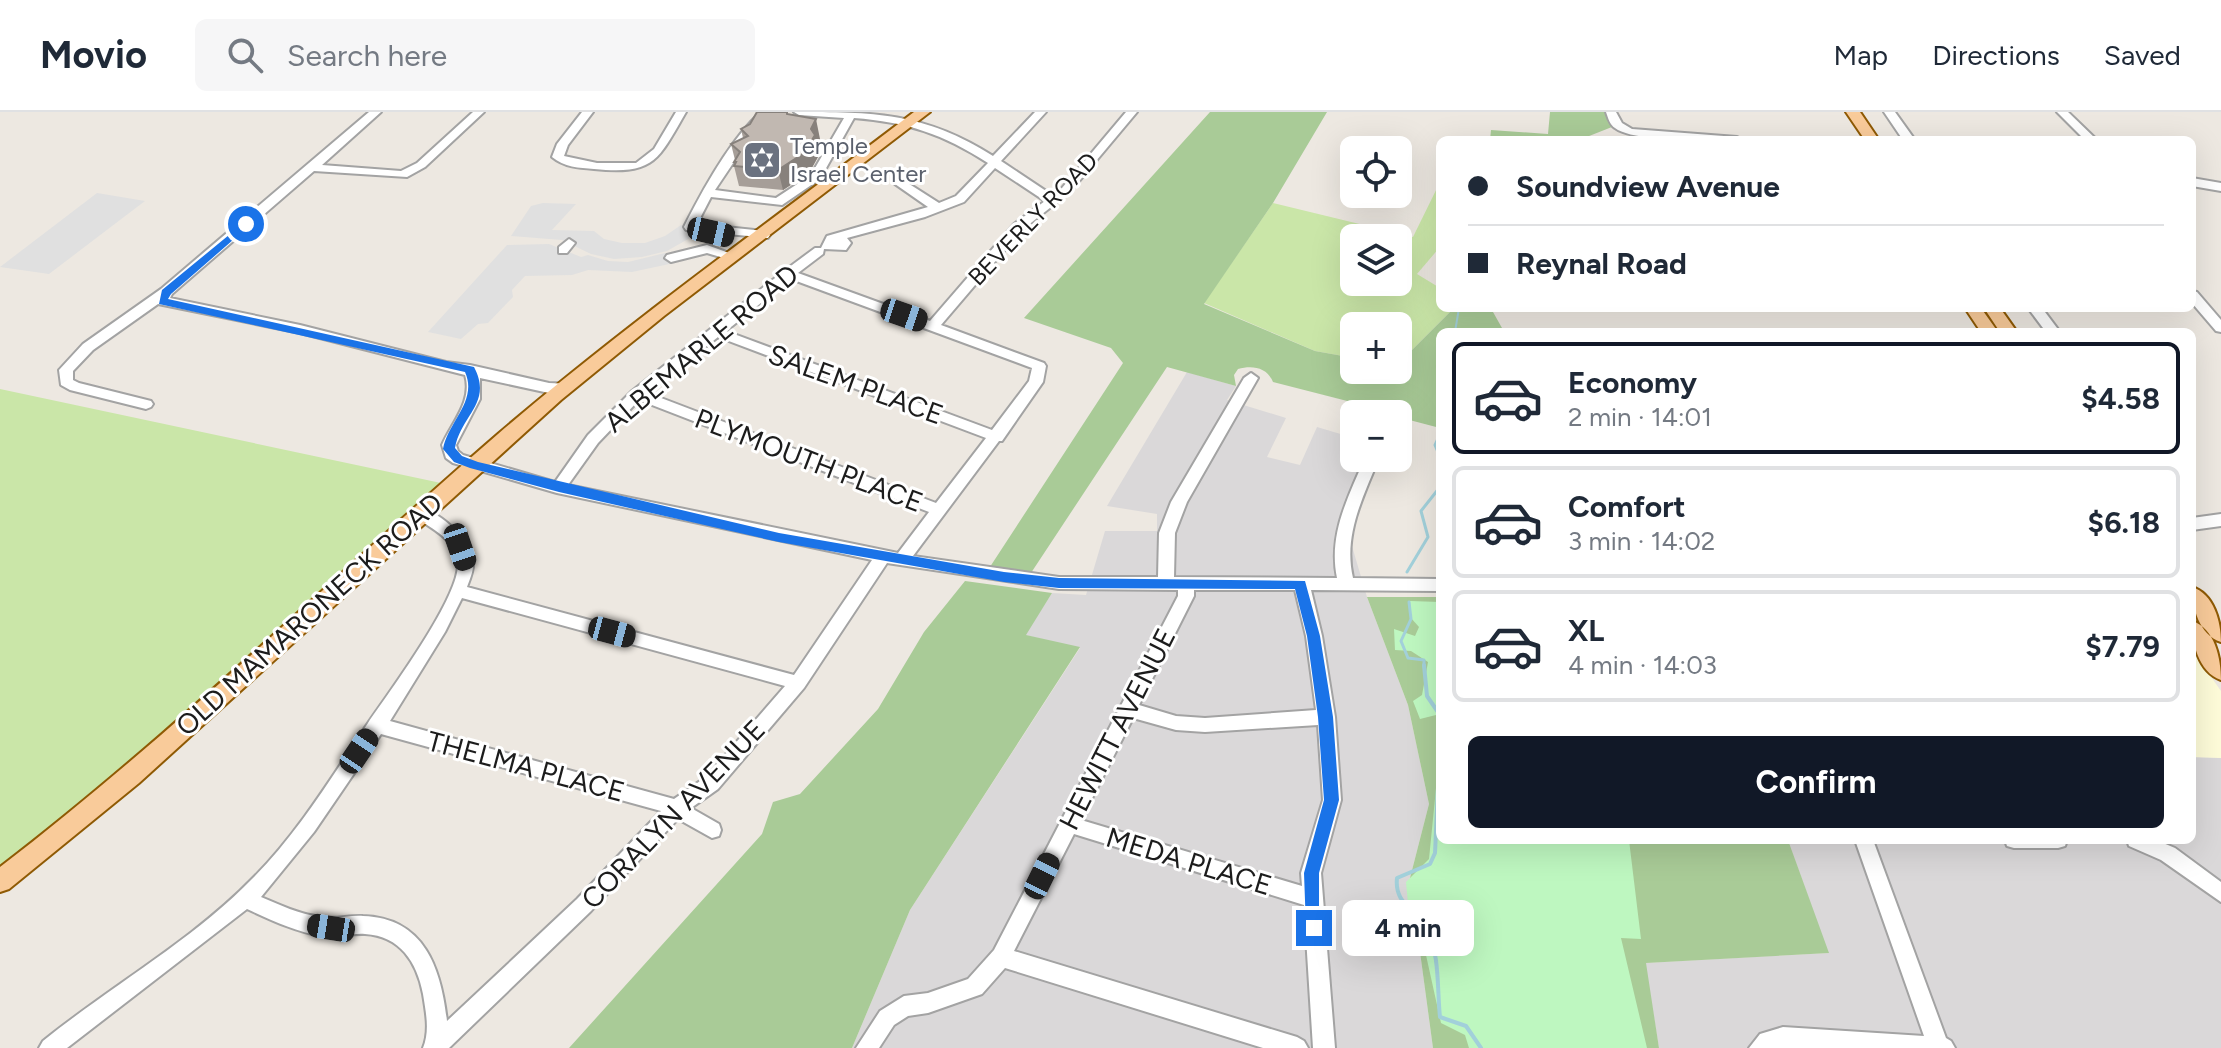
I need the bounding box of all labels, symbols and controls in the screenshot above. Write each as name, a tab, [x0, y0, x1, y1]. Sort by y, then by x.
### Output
search box	[195, 19, 755, 91]
text: Movio	[40, 32, 147, 78]
icon: search	[223, 33, 267, 77]
text: Search here	[287, 37, 447, 74]
text: Map	[1834, 38, 1888, 72]
text: Directions	[1932, 38, 2060, 72]
text: Saved	[2104, 38, 2181, 72]
place label: Temple Israel Center	[790, 131, 926, 188]
map controls	[1340, 136, 1412, 472]
button: locate	[1340, 136, 1412, 208]
synagogue icon: Temple Israel Center	[741, 139, 783, 181]
street label: BEVERLY ROAD	[962, 146, 1103, 291]
text: Soundview Avenue	[1516, 168, 1780, 205]
route start	[228, 206, 264, 242]
car	[685, 215, 737, 249]
button: layers	[1340, 224, 1412, 296]
text: Reynal Road	[1516, 245, 1687, 282]
street label: ALBEMARLE ROAD	[597, 257, 805, 439]
car	[877, 296, 931, 334]
button: +	[1340, 312, 1412, 384]
street label: SALEM PLACE	[764, 337, 948, 431]
icon: car	[1472, 362, 1544, 434]
text: Economy	[1568, 364, 1697, 401]
text: $4.58	[2081, 380, 2160, 417]
button: −	[1340, 400, 1412, 472]
street label: PLYMOUTH PLACE	[690, 401, 928, 519]
text: 2 min · 14:01	[1568, 401, 1712, 433]
street label: OLD MAMARONECK ROAD	[169, 485, 449, 743]
icon: car	[1472, 486, 1544, 558]
text: Comfort	[1568, 488, 1686, 525]
text: $6.18	[2088, 504, 2160, 541]
car	[441, 520, 479, 574]
text: 3 min · 14:02	[1568, 525, 1715, 557]
icon: car	[1472, 610, 1544, 682]
text: XL	[1568, 612, 1604, 649]
car	[586, 614, 638, 650]
street label: HEWITT AVENUE	[1052, 623, 1182, 835]
text: $7.79	[2085, 628, 2160, 665]
text: 4 min · 14:03	[1568, 649, 1717, 681]
street label: CORALYN AVENUE	[574, 712, 772, 916]
street label: THELMA PLACE	[424, 723, 628, 809]
car	[336, 724, 382, 778]
button: Confirm	[1468, 736, 2164, 828]
street label: MEDA PLACE	[1102, 820, 1276, 902]
car	[1021, 849, 1063, 903]
callout: 4 min	[1342, 900, 1474, 956]
route end	[1296, 910, 1332, 946]
car	[305, 912, 357, 944]
text: 4 min	[1375, 912, 1441, 944]

